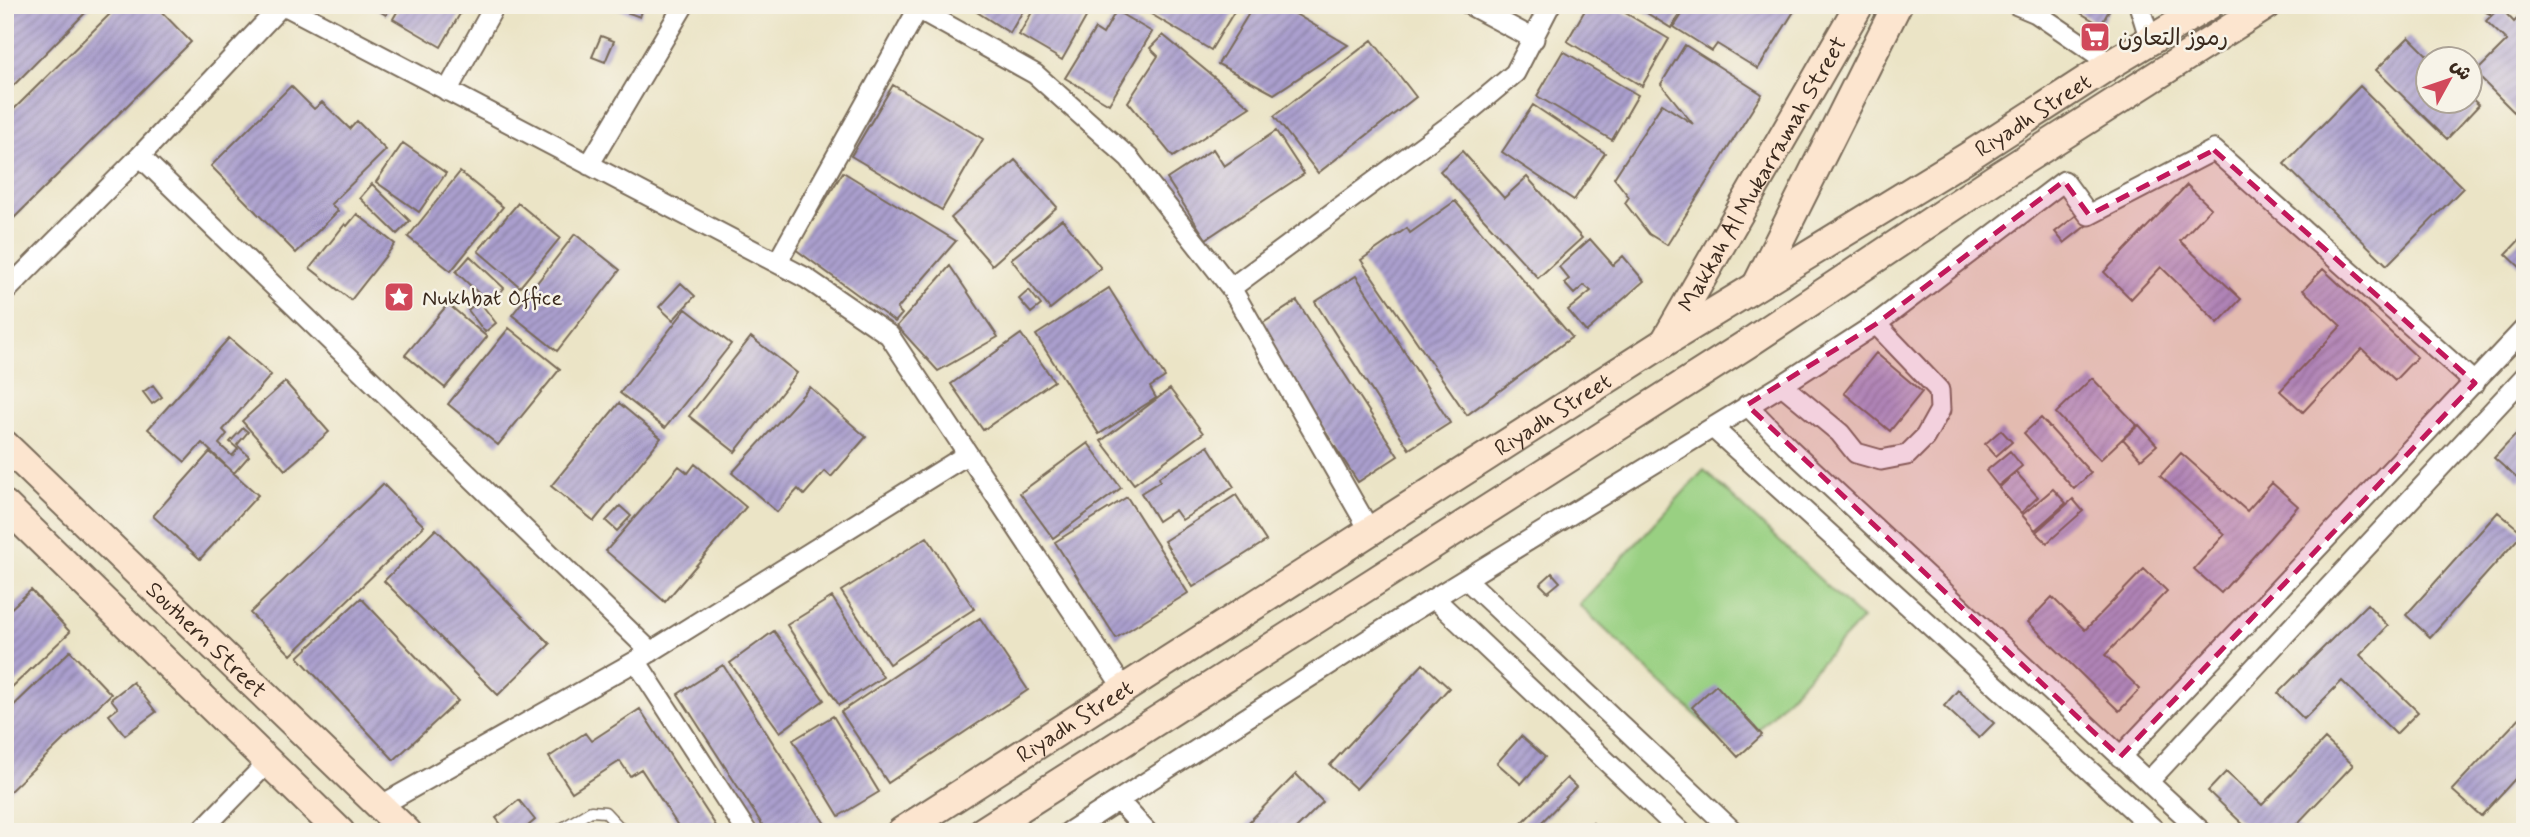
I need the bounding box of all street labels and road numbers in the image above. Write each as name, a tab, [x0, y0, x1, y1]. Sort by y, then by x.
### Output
street label: Makkah Al Mukarramah Street	[1672, 31, 1855, 318]
street label: Riyadh Street	[1970, 68, 2098, 165]
street label: Riyadh Street	[1489, 367, 1618, 464]
street label: Southern Street	[139, 576, 272, 706]
street label: Riyadh Street	[1011, 674, 1140, 771]

